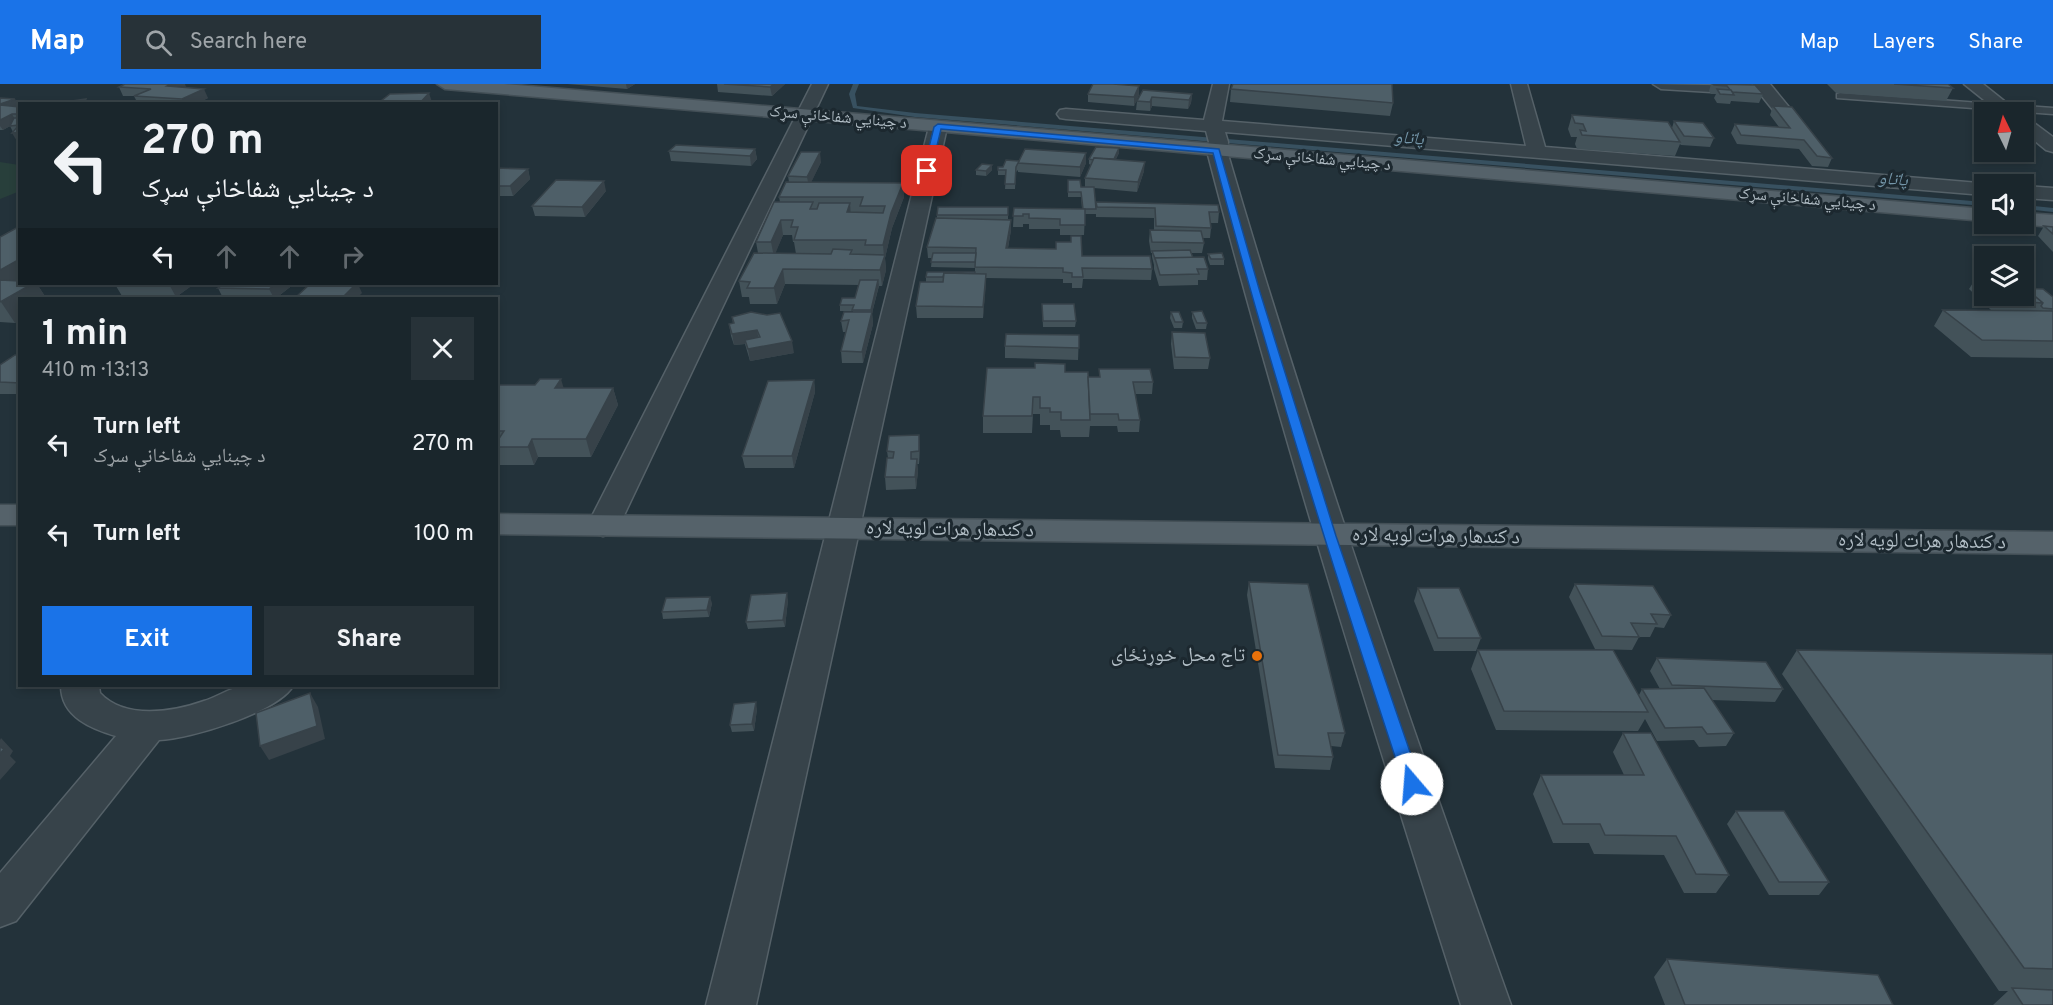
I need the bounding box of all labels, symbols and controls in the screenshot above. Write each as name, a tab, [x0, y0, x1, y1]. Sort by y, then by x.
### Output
search box	[121, 15, 541, 69]
text: Map	[30, 24, 85, 60]
icon: search	[142, 26, 175, 59]
text: Search here	[190, 29, 307, 56]
text: Map	[1800, 29, 1839, 56]
text: Layers	[1872, 29, 1935, 56]
text: Share	[1968, 29, 2023, 56]
street label: د چينايي شفاخانې سړک	[768, 102, 908, 137]
north arrow	[1974, 102, 2034, 162]
map controls	[1974, 102, 2034, 306]
text: 270 m	[141, 116, 264, 169]
icon: left	[42, 126, 120, 204]
water label: پاتاو	[1392, 126, 1426, 152]
street label: د چينايي شفاخانې سړک	[1252, 144, 1392, 179]
pin	[901, 145, 952, 196]
icon: arrive	[910, 154, 943, 187]
water label: پاتاو	[1876, 167, 1910, 193]
text: د چينايي شفاخانې سړک	[141, 173, 374, 207]
button: sound	[1974, 174, 2034, 234]
street label: د چينايي شفاخانې سړک	[1737, 184, 1877, 219]
icon: left	[147, 240, 180, 273]
icon: ahead	[210, 240, 243, 273]
icon: ahead	[273, 240, 306, 273]
icon: right	[336, 240, 369, 273]
button: layers	[1974, 246, 2034, 306]
text: 1 min	[42, 312, 128, 358]
button: close	[411, 317, 474, 380]
text: 410 m · 13:13	[42, 358, 149, 384]
text: Turn left	[93, 414, 181, 441]
icon: left	[42, 428, 75, 461]
text: 270 m	[412, 431, 474, 458]
text: د چينايي شفاخانې سړک	[93, 444, 265, 470]
street label: د کندهار هرات لویه لاره	[866, 516, 1034, 544]
icon: left	[42, 518, 75, 551]
text: Turn left	[93, 521, 181, 548]
text: 100 m	[414, 521, 474, 548]
street label: د کندهار هرات لویه لاره	[1352, 523, 1520, 551]
street label: د کندهار هرات لویه لاره	[1838, 528, 2006, 556]
button: Exit	[42, 606, 252, 675]
button: Share	[264, 606, 474, 675]
place label: تاج محل خوړنځای	[1111, 643, 1245, 669]
marker: تاج محل خوړنځای	[1250, 649, 1264, 663]
position arrow	[1380, 752, 1444, 816]

